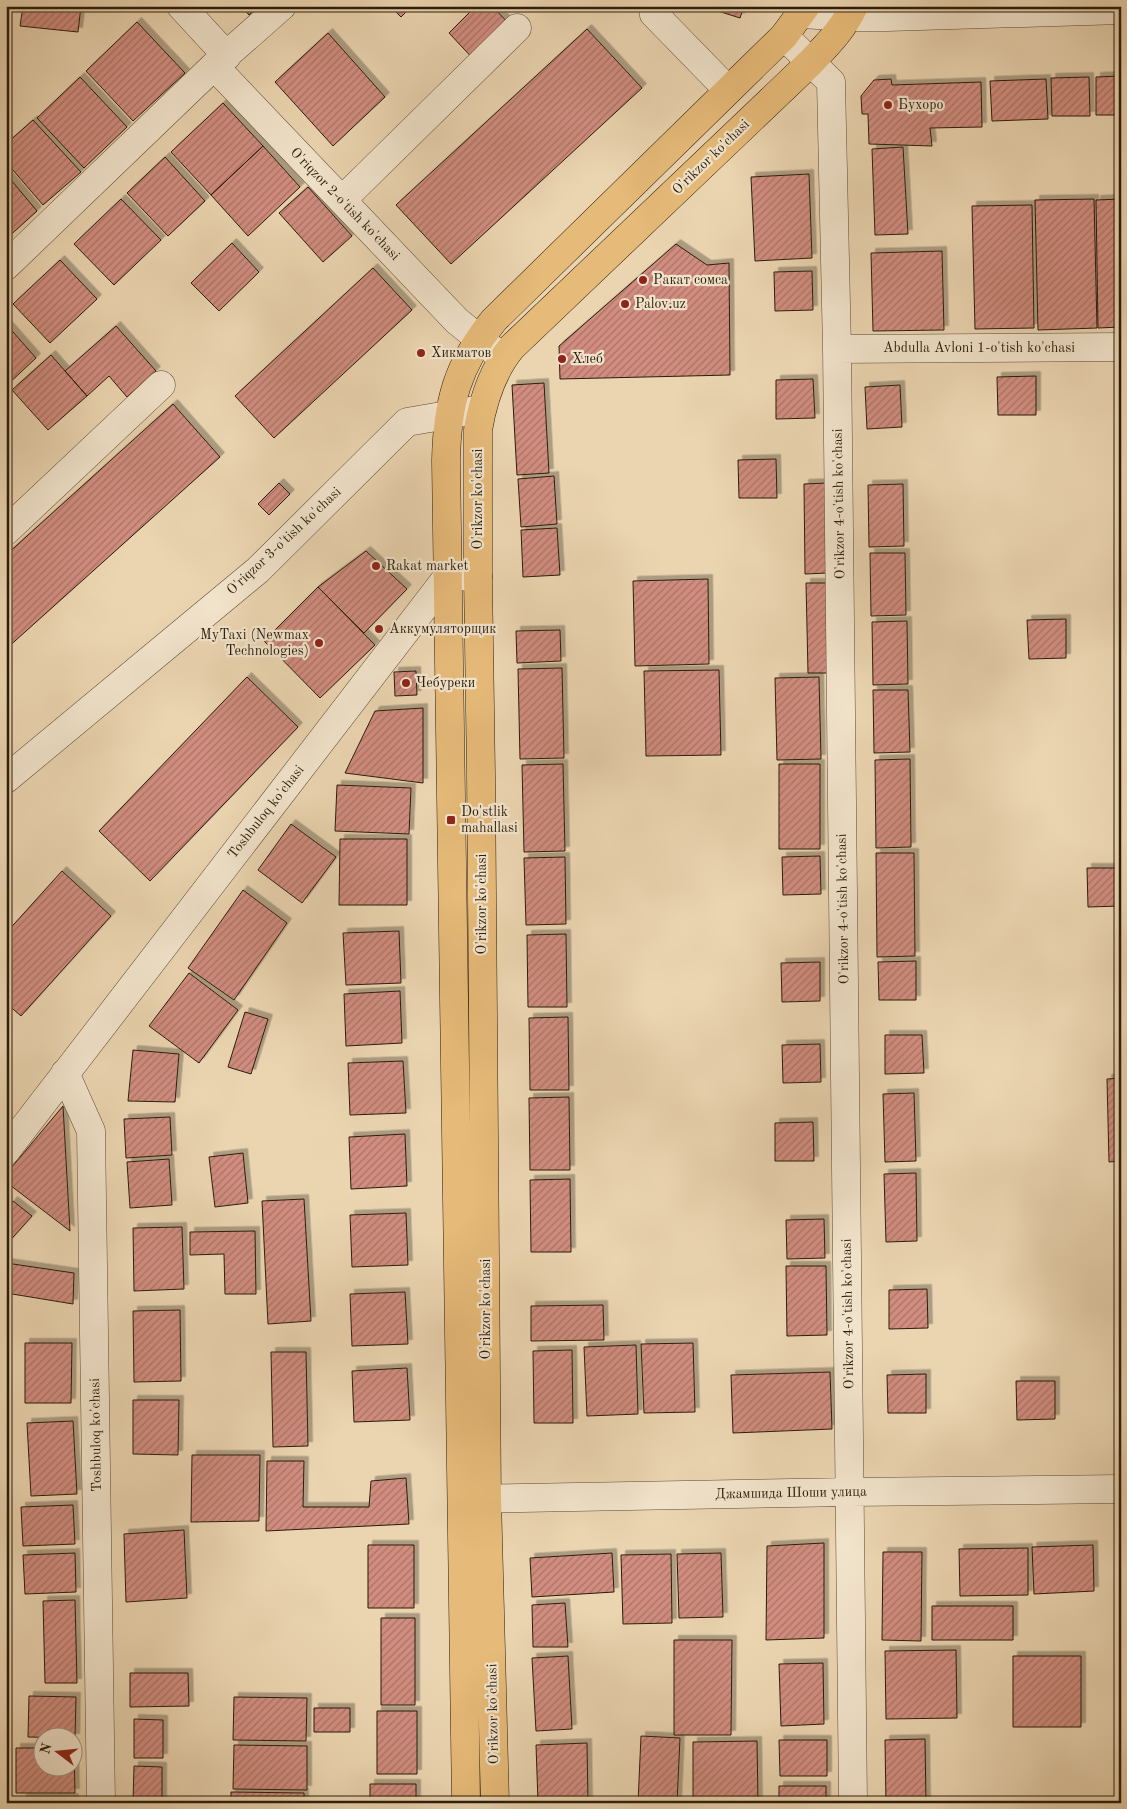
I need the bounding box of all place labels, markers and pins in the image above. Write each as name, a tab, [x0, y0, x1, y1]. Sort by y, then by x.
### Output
place label: Бухоро	[898, 98, 943, 112]
marker: Бухоро	[882, 99, 894, 111]
place label: Ракат сомса	[653, 273, 728, 287]
marker: Ракат сомса	[637, 274, 649, 286]
place label: Palov.uz	[635, 297, 686, 311]
marker: Palov.uz	[619, 298, 631, 310]
place label: Хикматов	[431, 346, 492, 360]
marker: Хикматов	[415, 347, 427, 359]
place label: Хлеб	[572, 352, 603, 366]
marker: Хлеб	[556, 353, 568, 365]
place label: Rakat market	[386, 559, 468, 573]
marker: Rakat market	[370, 560, 382, 572]
place label: Аккумуляторщик	[389, 622, 496, 636]
marker: Аккумуляторщик	[373, 623, 385, 635]
place label: MyTaxi (Newmax Technologies)	[200, 628, 309, 658]
marker: MyTaxi (Newmax Technologies)	[313, 637, 325, 649]
place label: Чебуреки	[416, 676, 475, 690]
marker: Чебуреки	[400, 677, 412, 689]
place label: Do'stlik mahallasi	[461, 805, 518, 835]
marker: Do'stlik mahallasi	[445, 814, 457, 826]

